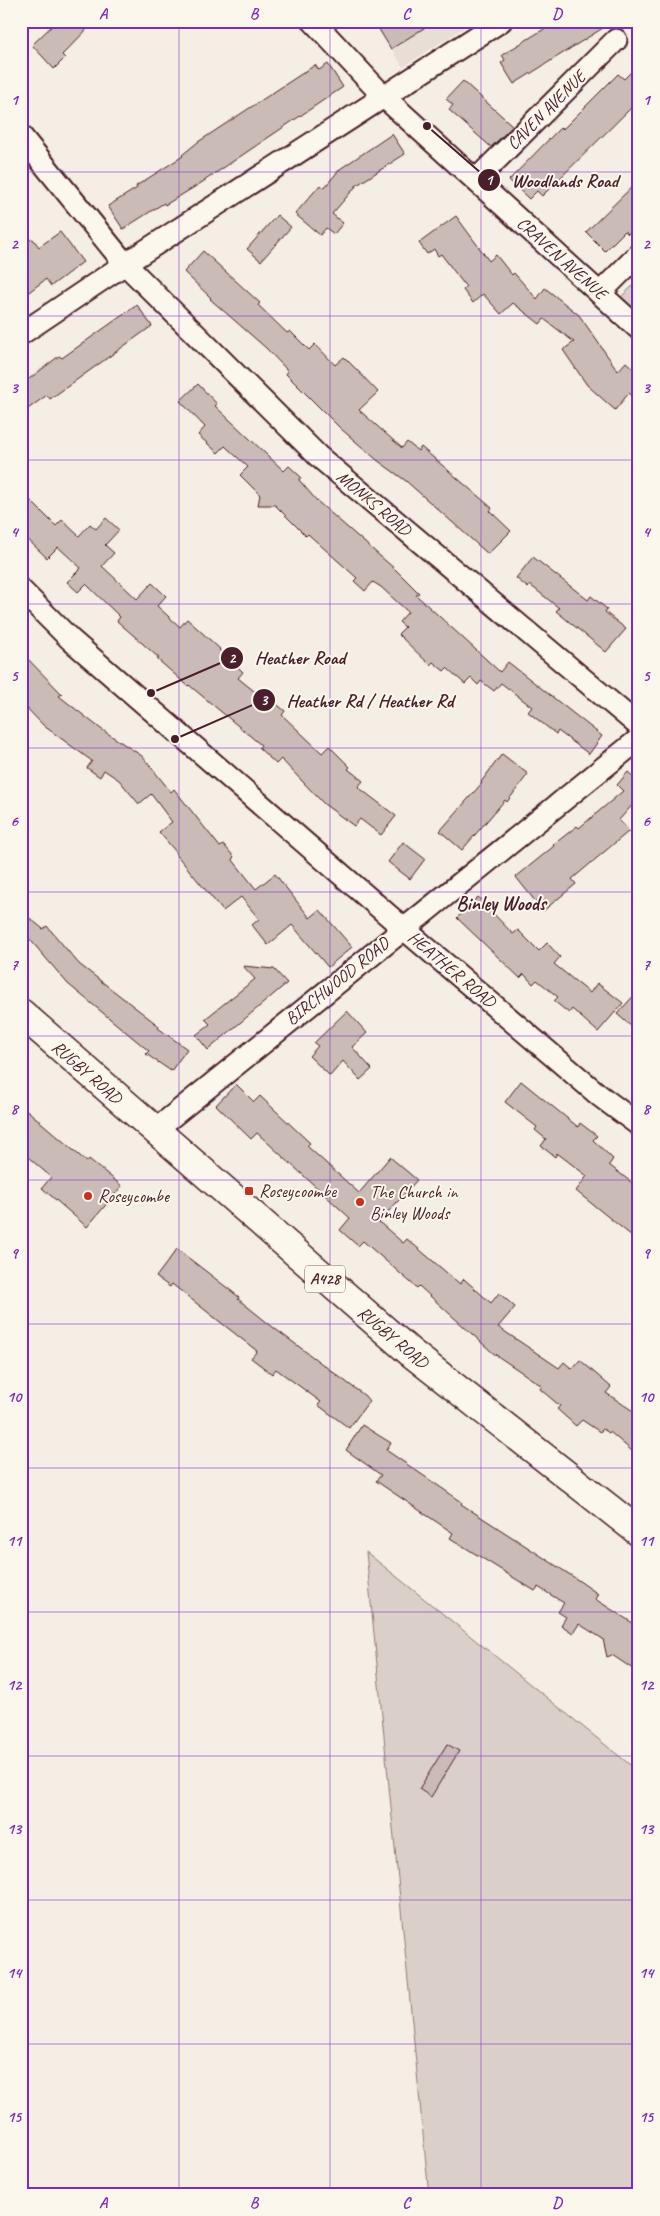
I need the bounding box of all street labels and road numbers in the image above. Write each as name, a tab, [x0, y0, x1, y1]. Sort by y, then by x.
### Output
street label: CAVEN AVENUE	[502, 64, 592, 154]
street label: CRAVEN AVENUE	[512, 212, 613, 306]
street label: MONKS ROAD	[332, 465, 417, 542]
street label: HEATHER ROAD	[404, 926, 502, 1013]
street label: BIRCHWOOD ROAD	[280, 931, 395, 1030]
street label: RUGBY ROAD	[48, 1036, 128, 1109]
road number: A428	[305, 1266, 345, 1292]
street label: RUGBY ROAD	[353, 1301, 434, 1374]

